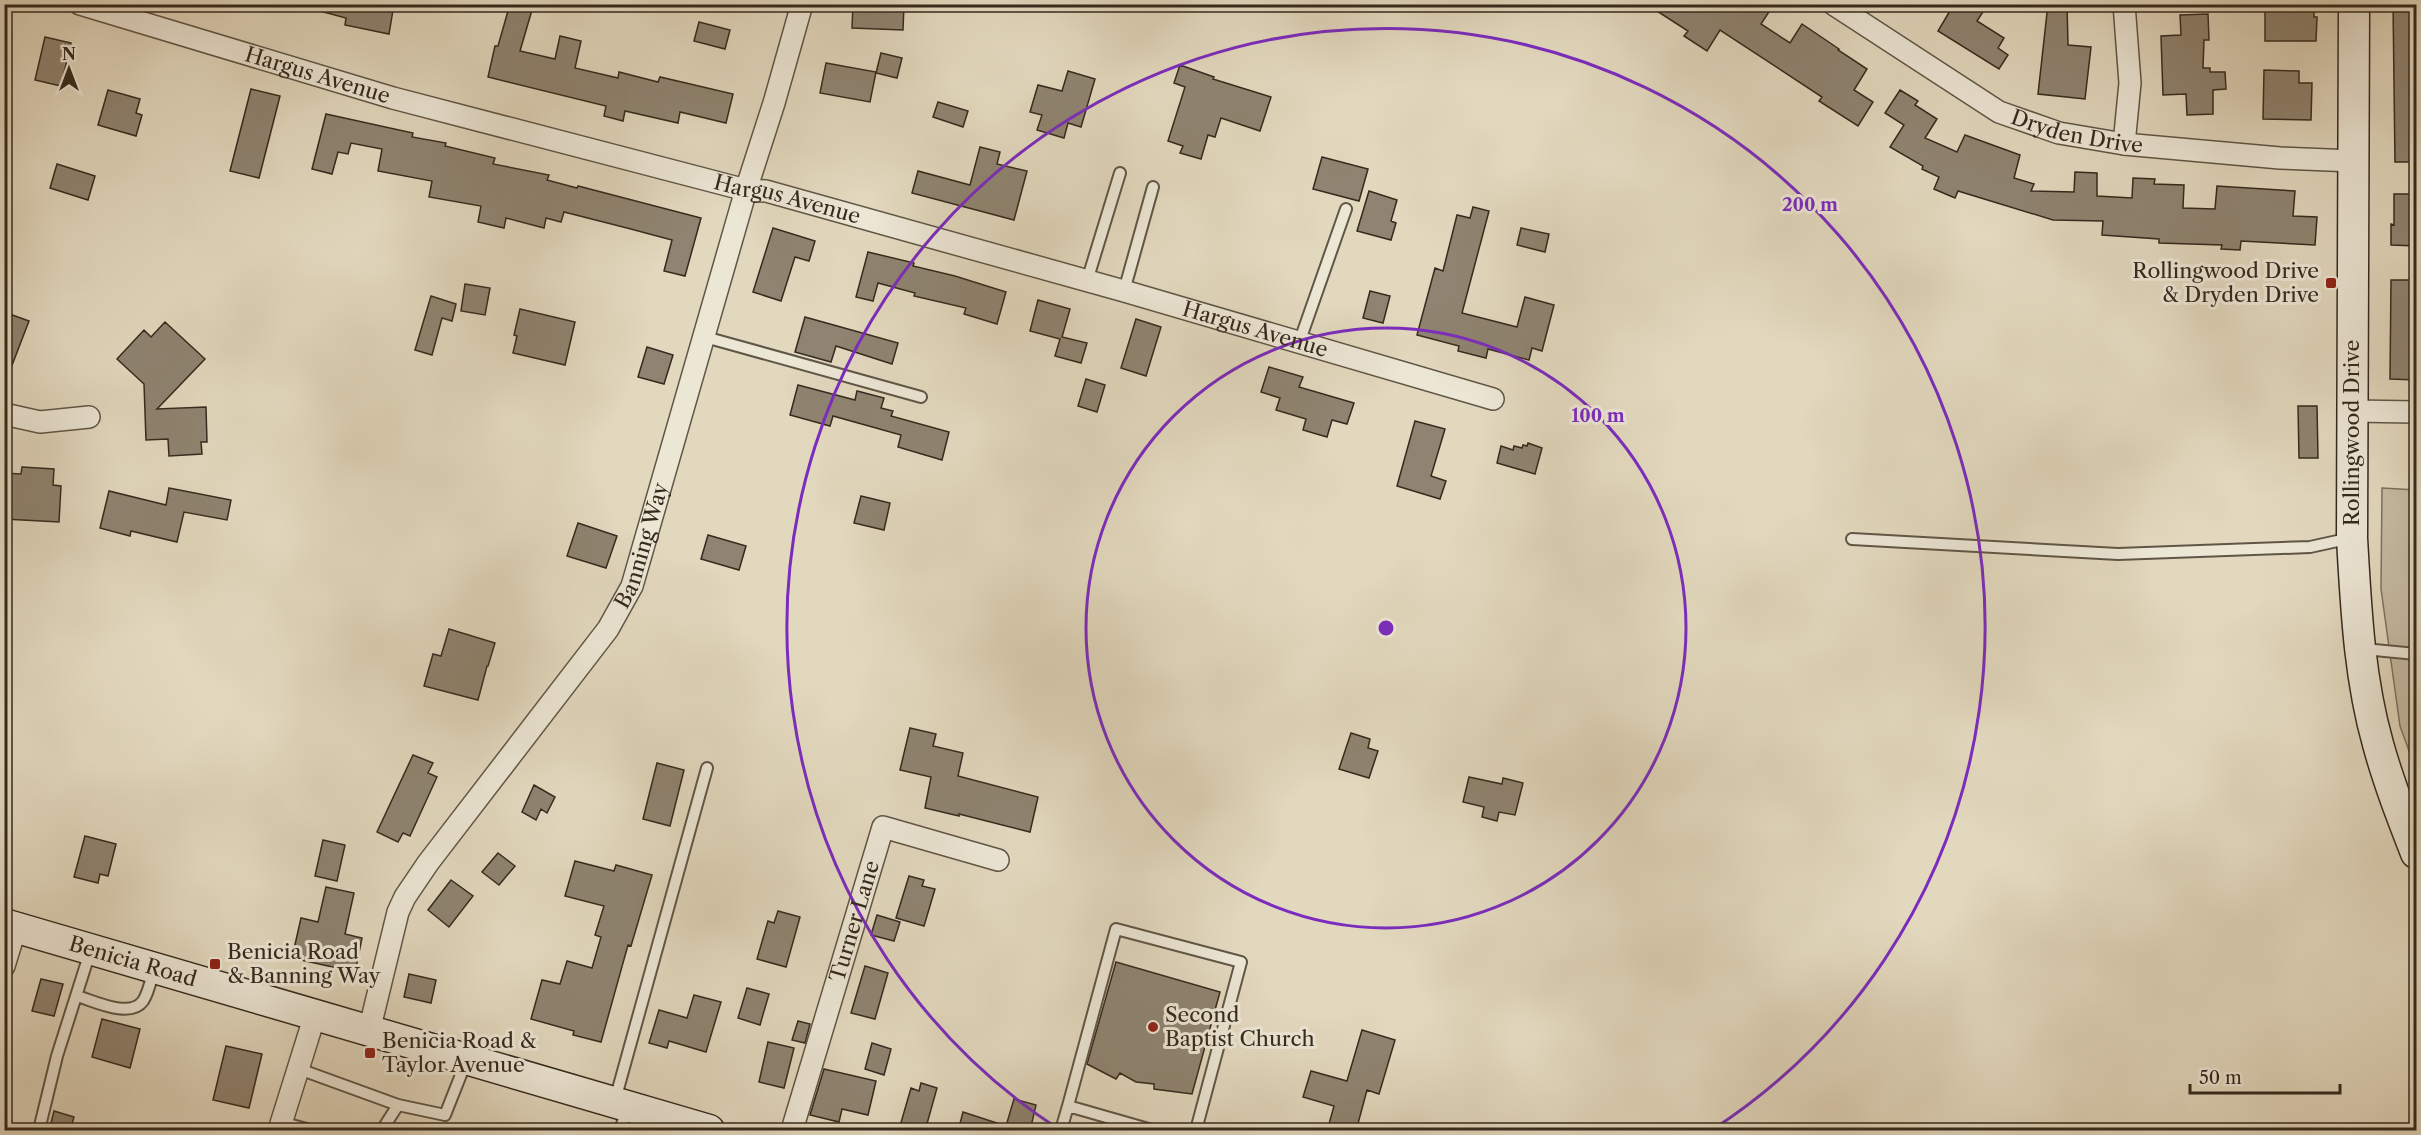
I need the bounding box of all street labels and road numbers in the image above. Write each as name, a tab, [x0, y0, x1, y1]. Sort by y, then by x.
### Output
street label: Hargus Avenue	[242, 41, 393, 108]
street label: Dryden Drive	[2008, 104, 2144, 158]
street label: Hargus Avenue	[711, 169, 863, 229]
street label: Hargus Avenue	[1180, 296, 1331, 362]
street label: Rollingwood Drive	[2339, 340, 2364, 526]
street label: Banning Way	[609, 479, 673, 613]
street label: Turner Lane	[824, 857, 884, 985]
street label: Benicia Road	[66, 931, 200, 992]

